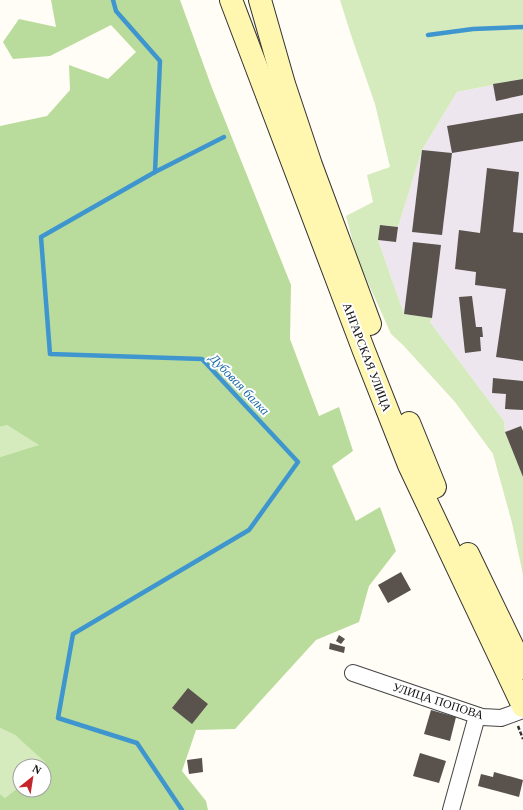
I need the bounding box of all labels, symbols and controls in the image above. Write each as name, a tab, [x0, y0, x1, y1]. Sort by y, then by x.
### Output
street label: АНГАРСКАЯ УЛИЦА	[340, 301, 394, 414]
water label: Дубовая балка	[205, 349, 273, 418]
street label: УЛИЦА ПОПОВА	[391, 680, 486, 722]
north arrow	[12, 758, 52, 798]
text: N	[31, 762, 43, 777]

